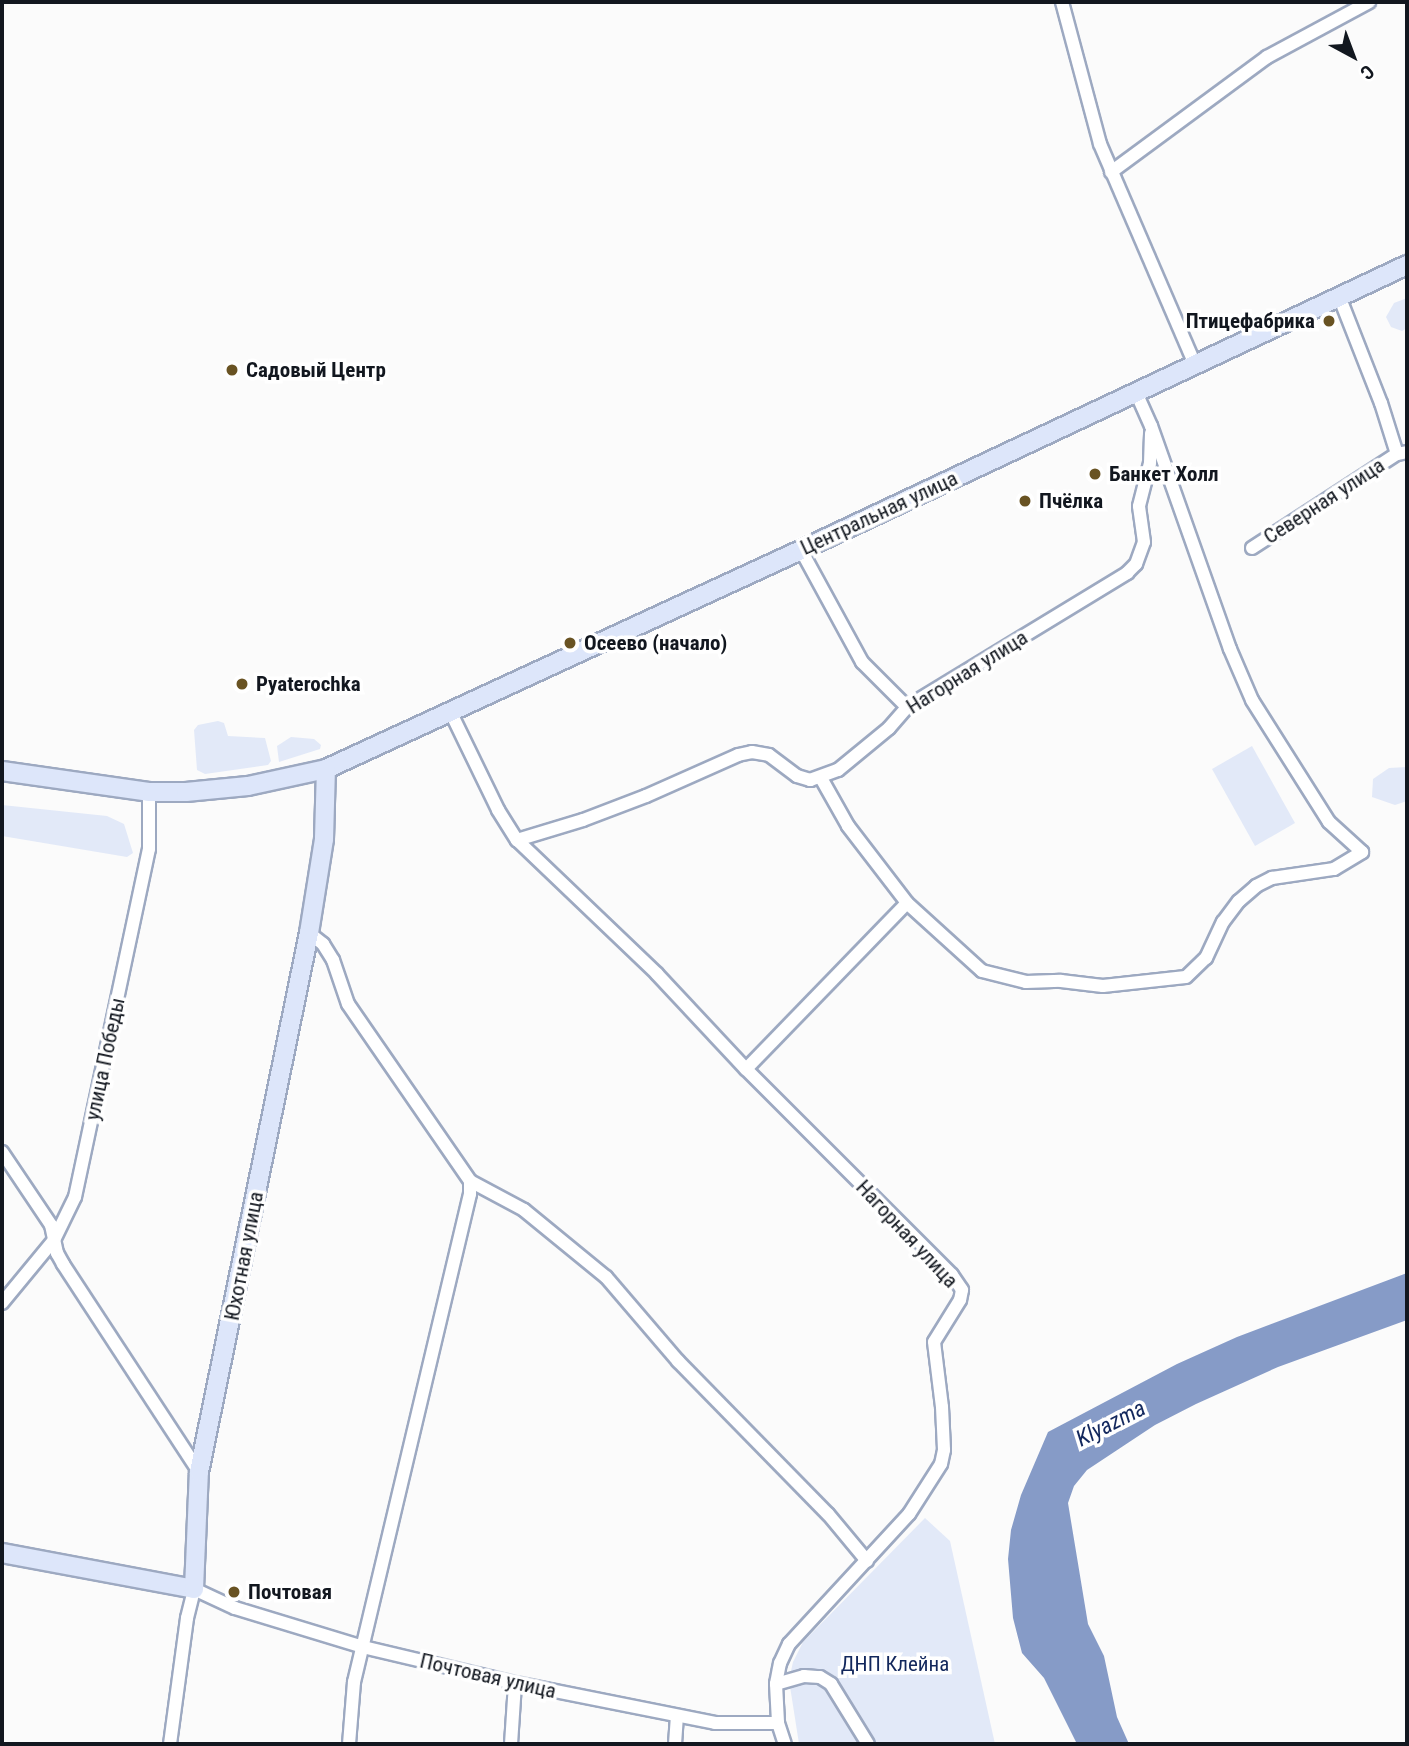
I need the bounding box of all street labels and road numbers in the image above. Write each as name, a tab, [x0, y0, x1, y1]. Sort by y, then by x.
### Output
street label: Северная улица	[1259, 453, 1389, 549]
street label: Центральная улица	[796, 466, 962, 560]
street label: Нагорная улица	[902, 625, 1032, 719]
street label: улица Победы	[80, 995, 130, 1123]
street label: Нагорная улица	[851, 1175, 963, 1293]
street label: Юхотная улица	[219, 1189, 269, 1323]
street label: Почтовая улица	[417, 1648, 559, 1704]

